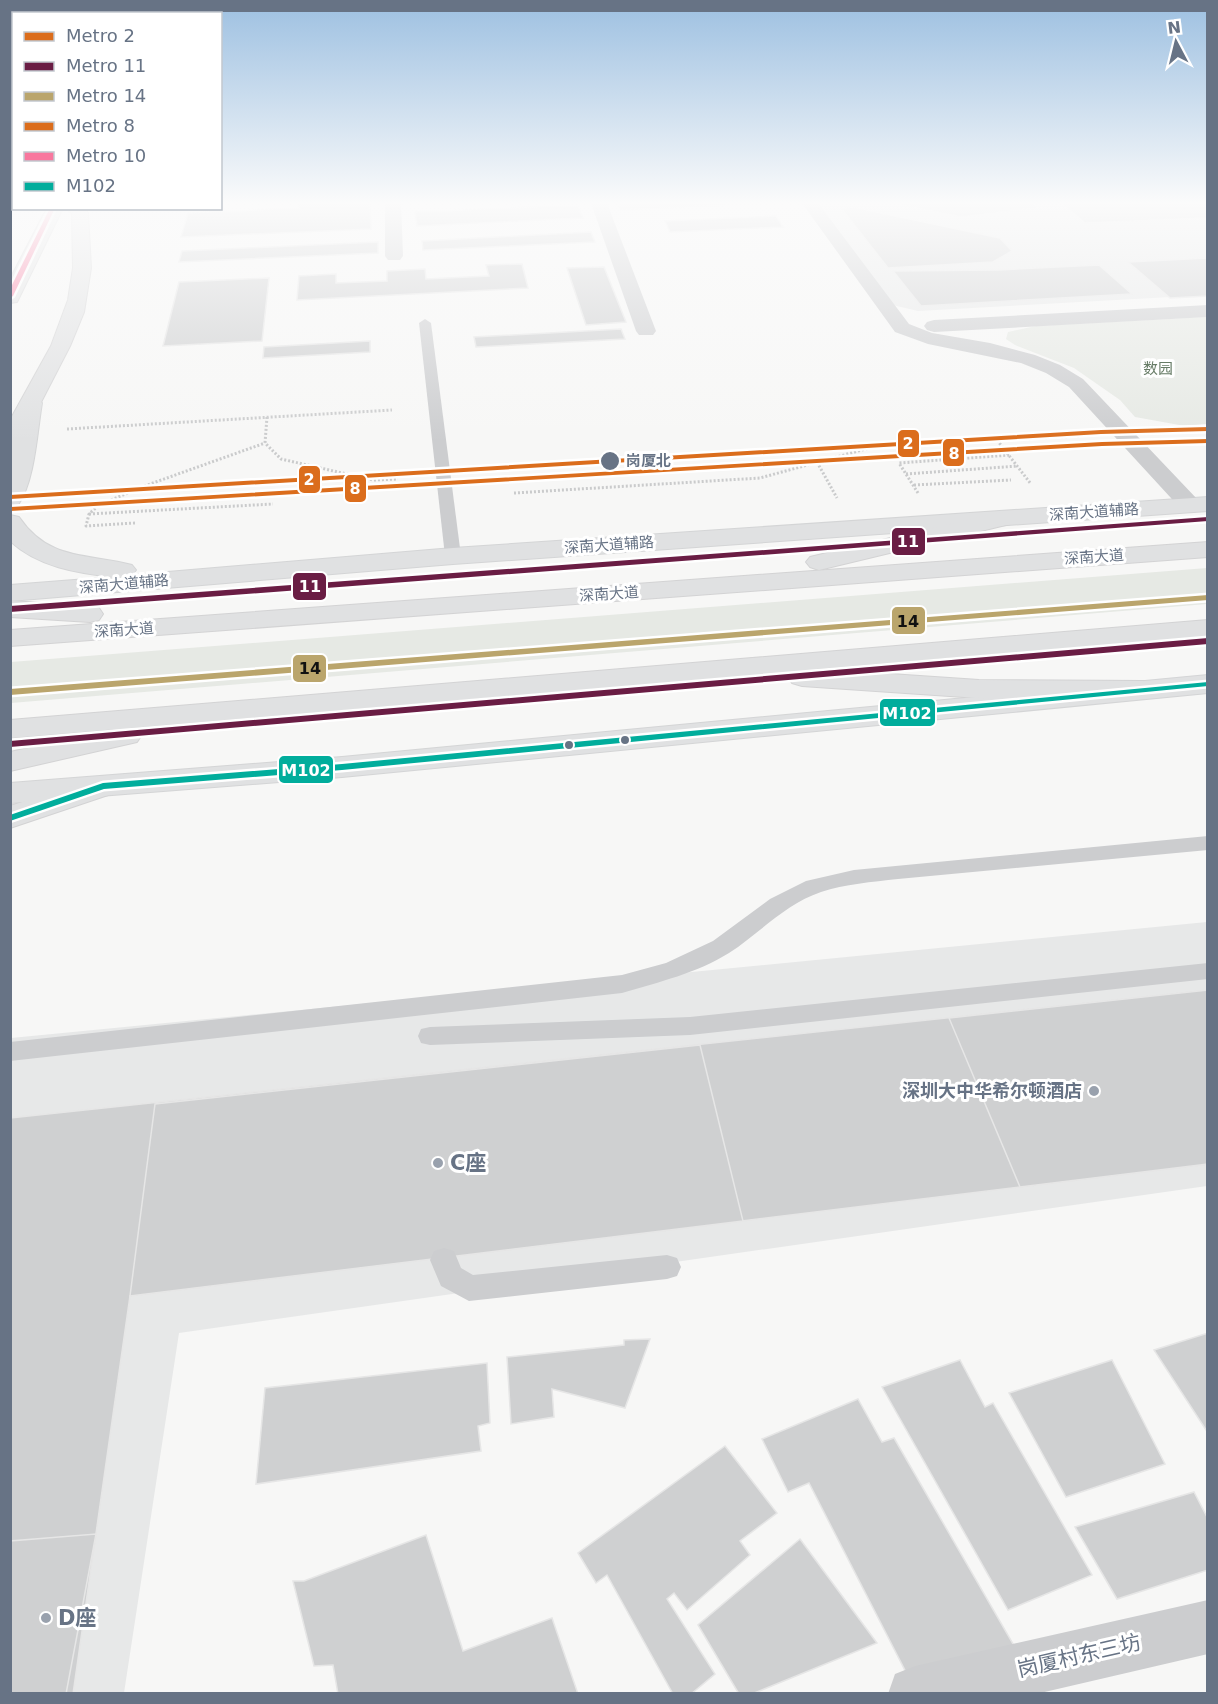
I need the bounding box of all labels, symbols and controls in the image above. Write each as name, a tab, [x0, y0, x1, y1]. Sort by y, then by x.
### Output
legend	[12, 12, 222, 210]
north arrow	[1146, 12, 1206, 72]
text: N	[1166, 17, 1182, 38]
text: Metro 2	[66, 25, 135, 46]
text: Metro 11	[66, 55, 146, 76]
text: Metro 14	[66, 85, 146, 106]
text: Metro 8	[66, 115, 135, 136]
text: Metro 10	[66, 145, 146, 166]
text: M102	[66, 175, 116, 196]
park label: 数园	[1143, 360, 1173, 378]
line badge: 2	[897, 429, 920, 458]
text: 2	[902, 434, 914, 453]
line badge: 8	[942, 438, 965, 467]
text: 8	[948, 444, 960, 463]
marker: 岗厦北	[599, 450, 621, 472]
place label: 岗厦北	[626, 452, 671, 470]
line badge: 2	[298, 465, 321, 494]
text: 2	[303, 470, 315, 489]
line badge: 8	[344, 474, 367, 503]
text: 8	[349, 479, 361, 498]
street label: 深南大道辅路	[1048, 500, 1140, 524]
line badge: 11	[891, 527, 926, 556]
text: 11	[897, 532, 919, 551]
street label: 深南大道辅路	[563, 533, 655, 557]
street label: 深南大道	[1063, 546, 1125, 568]
street label: 深南大道辅路	[78, 571, 170, 597]
line badge: 11	[292, 572, 327, 601]
text: 11	[299, 577, 321, 596]
street label: 深南大道	[578, 583, 640, 605]
line badge: 14	[891, 606, 926, 635]
text: 14	[897, 612, 919, 631]
street label: 深南大道	[93, 619, 155, 641]
line badge: 14	[292, 654, 327, 683]
text: 14	[299, 659, 321, 678]
line badge: M102	[879, 698, 936, 727]
text: M102	[882, 704, 932, 723]
unlabelled marker	[619, 734, 631, 746]
unlabelled marker	[563, 739, 575, 751]
line badge: M102	[278, 755, 334, 784]
text: M102	[281, 761, 331, 780]
place label: 深圳大中华希尔顿酒店	[902, 1080, 1082, 1101]
marker: 深圳大中华希尔顿酒店	[1087, 1084, 1101, 1098]
place label: C座	[450, 1151, 486, 1175]
marker: C座	[431, 1156, 445, 1170]
place label: D座	[58, 1606, 96, 1630]
marker: D座	[39, 1611, 53, 1625]
street label: 岗厦村东三坊	[1015, 1630, 1143, 1682]

